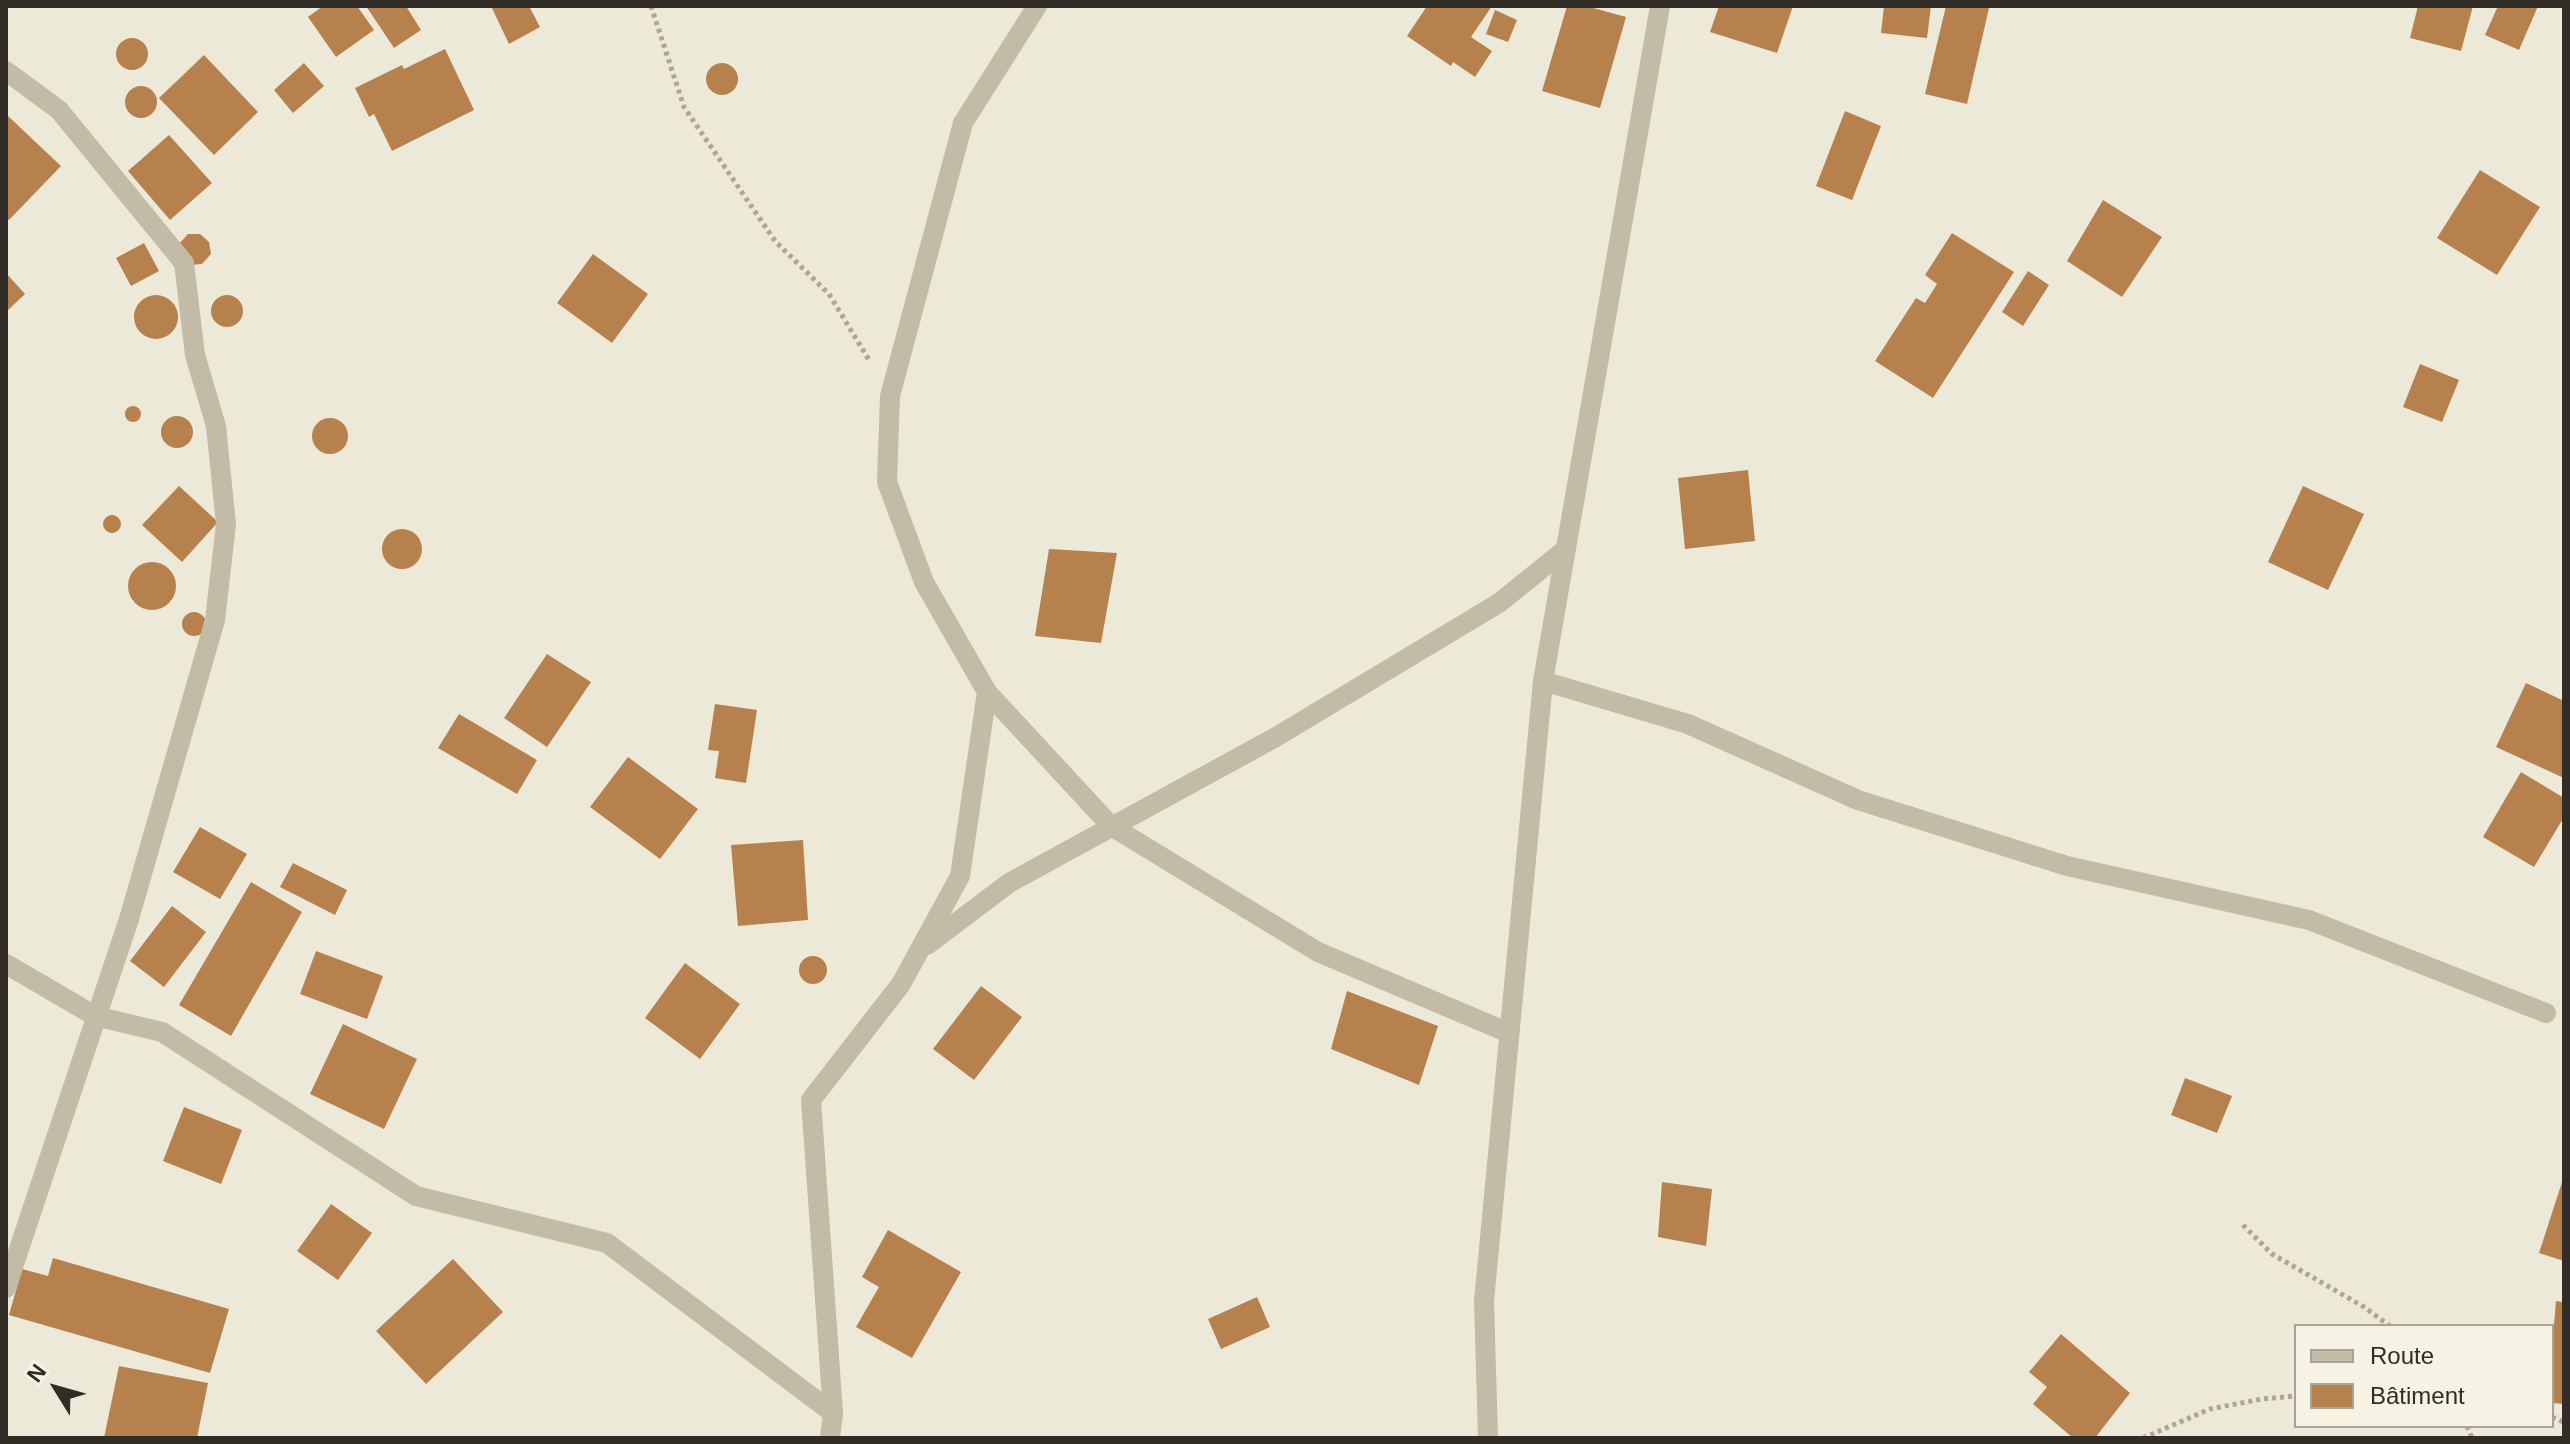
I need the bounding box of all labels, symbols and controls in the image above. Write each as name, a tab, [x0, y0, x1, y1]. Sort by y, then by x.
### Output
legend	[2294, 1324, 2554, 1428]
text: Route	[2370, 1342, 2434, 1369]
north arrow	[16, 1348, 96, 1428]
text: N	[22, 1359, 51, 1387]
text: Bâtiment	[2370, 1382, 2465, 1409]

